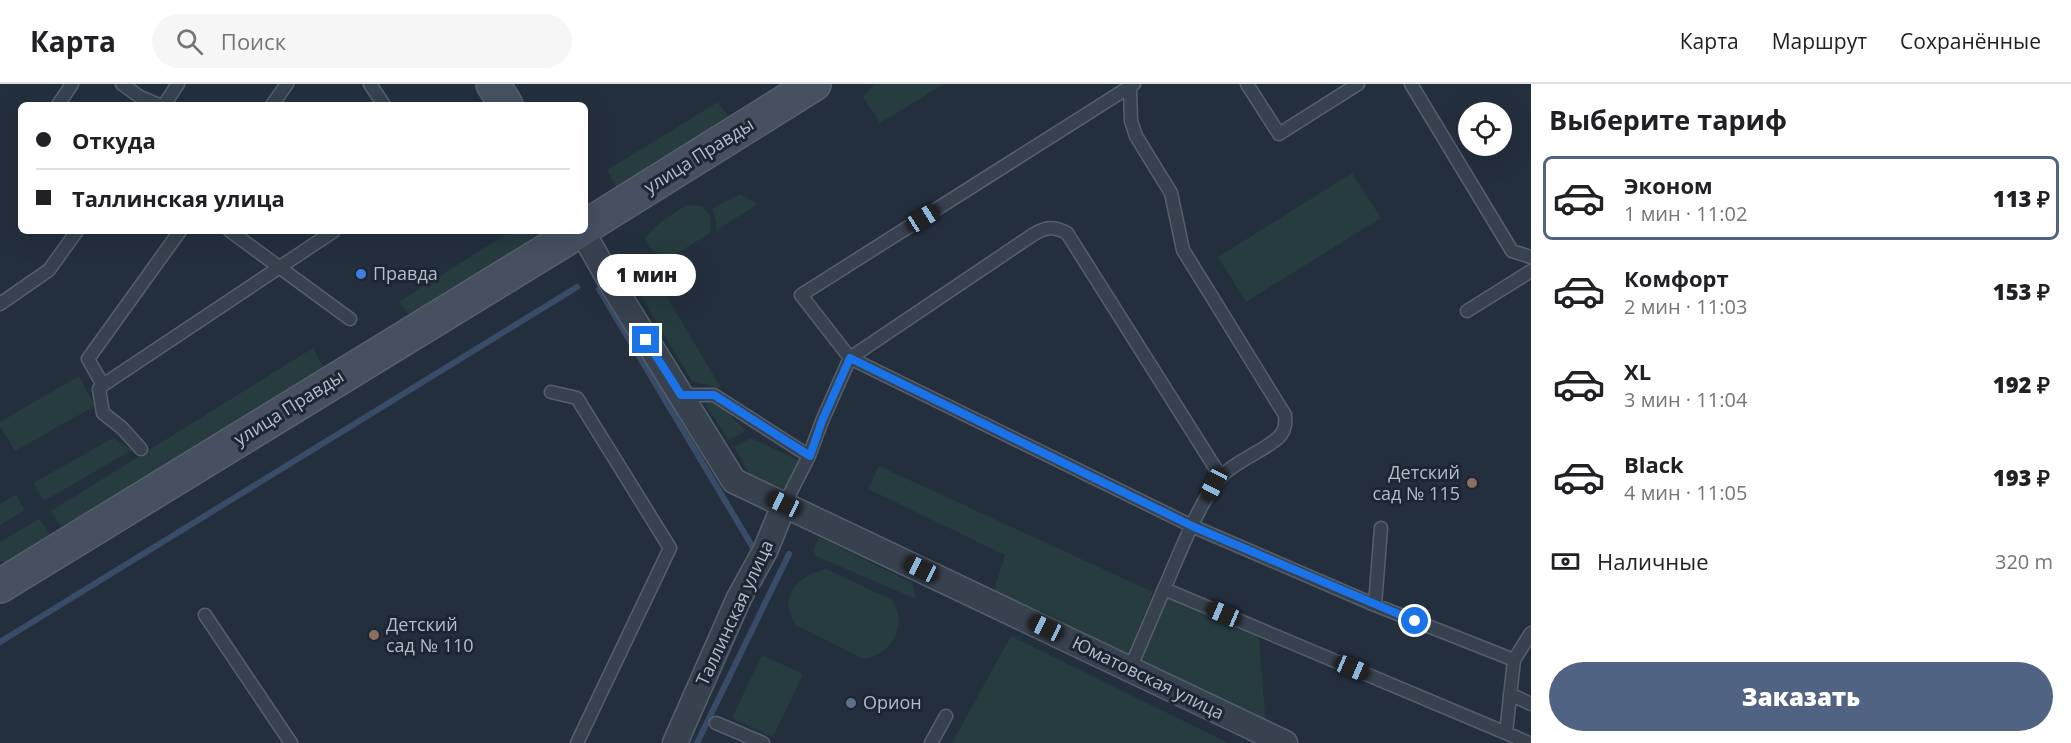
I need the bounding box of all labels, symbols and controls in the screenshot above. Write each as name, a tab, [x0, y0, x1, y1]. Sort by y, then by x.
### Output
search box	[152, 14, 572, 68]
text: Карта	[30, 22, 116, 60]
icon: search	[173, 25, 206, 58]
text: Поиск	[221, 26, 286, 56]
text: Карта	[1680, 27, 1739, 55]
text: Маршрут	[1772, 27, 1867, 55]
text: Сохранённые	[1900, 27, 2041, 55]
text: Выберите тариф	[1549, 101, 1787, 138]
map controls	[1458, 102, 1512, 156]
button: locate	[1458, 102, 1512, 156]
street label: улица Правды	[639, 112, 758, 199]
text: Откуда	[72, 125, 156, 155]
text: Эконом	[1624, 170, 1713, 200]
icon: car	[1552, 171, 1606, 225]
text: Таллинская улица	[72, 183, 285, 213]
text: 113 ₽	[1993, 183, 2050, 213]
text: 1 мин · 11:02	[1624, 200, 1747, 227]
car	[903, 201, 943, 235]
callout: 1 мин	[596, 253, 696, 295]
place label: Правда	[373, 261, 438, 285]
text: 1 мин	[616, 261, 677, 288]
text: Комфорт	[1624, 263, 1729, 293]
icon: car	[1552, 264, 1606, 318]
marker: Правда	[354, 267, 368, 281]
text: 153 ₽	[1993, 276, 2050, 306]
text: 2 мин · 11:03	[1624, 293, 1747, 320]
route end	[632, 326, 659, 353]
text: XL	[1624, 356, 1651, 386]
icon: car	[1552, 357, 1606, 411]
street label: улица Правды	[229, 364, 348, 451]
text: 192 ₽	[1993, 369, 2050, 399]
text: 3 мин · 11:04	[1624, 386, 1747, 413]
text: Black	[1624, 449, 1684, 479]
icon: car	[1552, 450, 1606, 504]
place label: Детский сад № 115	[1372, 460, 1460, 505]
text: 193 ₽	[1993, 462, 2050, 492]
car	[1198, 464, 1230, 504]
marker: Детский сад № 115	[1465, 476, 1479, 490]
text: 4 мин · 11:05	[1624, 479, 1747, 506]
car	[764, 488, 804, 520]
street label: Таллинская улица	[690, 536, 778, 689]
icon: cash	[1549, 545, 1582, 578]
text: Наличные	[1597, 546, 1709, 576]
text: 320 m	[1995, 548, 2053, 575]
car	[901, 553, 941, 585]
car	[1204, 599, 1244, 629]
route start	[1401, 607, 1428, 634]
place label: Детский сад № 110	[386, 612, 474, 657]
car	[1026, 612, 1066, 644]
marker: Детский сад № 110	[367, 628, 381, 642]
street label: Юматовская улица	[1068, 630, 1228, 724]
car	[1332, 653, 1372, 683]
button: Заказать	[1549, 662, 2053, 731]
place label: Орион	[863, 690, 922, 714]
marker: Орион	[844, 696, 858, 710]

